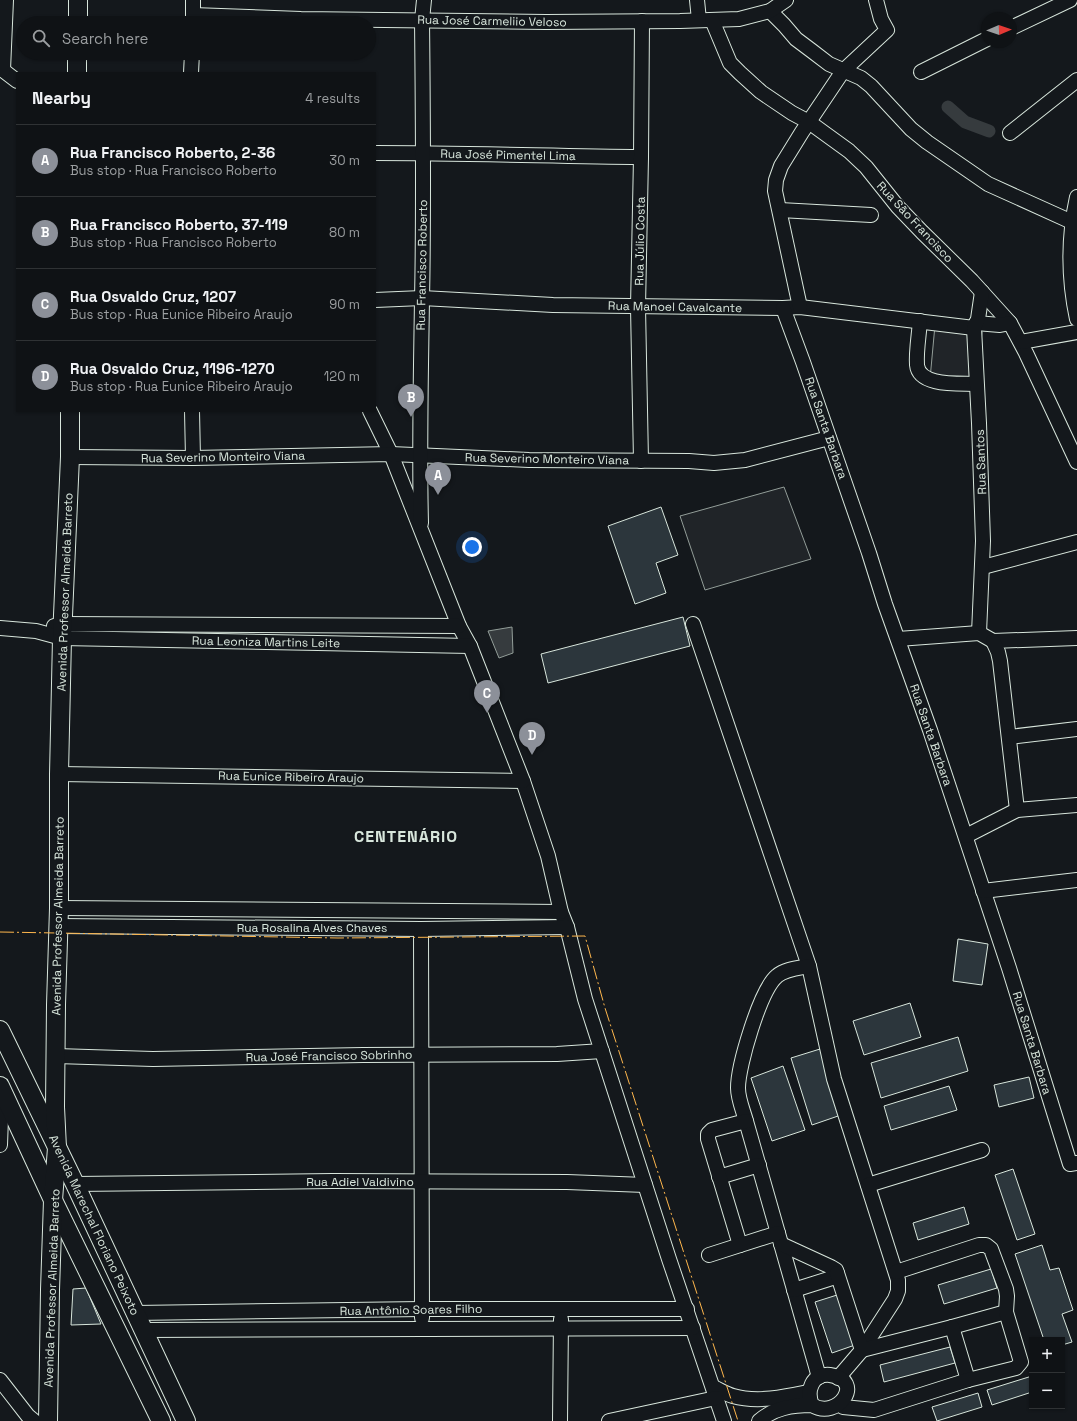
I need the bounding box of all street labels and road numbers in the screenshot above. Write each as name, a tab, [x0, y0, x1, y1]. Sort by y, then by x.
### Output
street label: Rua José Carmeliio Veloso	[417, 12, 567, 30]
street label: Rua José Pimentel Lima	[440, 146, 576, 164]
street label: Rua São Francisco	[873, 178, 957, 266]
street label: Rua Júlio Costa	[631, 196, 649, 286]
street label: Rua Francisco Roberto	[413, 199, 431, 331]
street label: Rua Manoel Cavalcante	[608, 298, 742, 316]
street label: Rua Santa Barbara	[801, 375, 851, 481]
street label: Rua Santos	[972, 429, 990, 495]
street label: Rua Severino Monteiro Viana	[141, 448, 305, 466]
street label: Rua Severino Monteiro Viana	[465, 450, 629, 468]
street label: Avenida Professor Almeida Barreto	[54, 492, 76, 692]
street label: Rua Leoniza Martins Leite	[192, 633, 340, 651]
street label: Rua Santa Barbara	[906, 682, 956, 788]
street label: Rua Eunice Ribeiro Araujo	[218, 768, 364, 786]
street label: Avenida Professor Almeida Barreto	[48, 816, 68, 1016]
street label: Rua Rosalina Alves Chaves	[237, 920, 387, 936]
street label: Rua Santa Barbara	[1009, 989, 1055, 1097]
street label: Rua José Francisco Sobrinho	[245, 1047, 413, 1065]
street label: Avenida Marechal Floriano Peixoto	[45, 1132, 143, 1318]
street label: Rua Adiel Valdivino	[306, 1174, 414, 1190]
street label: Avenida Professor Almeida Barreto	[41, 1188, 63, 1388]
street label: Rua Antônio Soares Filho	[340, 1301, 482, 1319]

